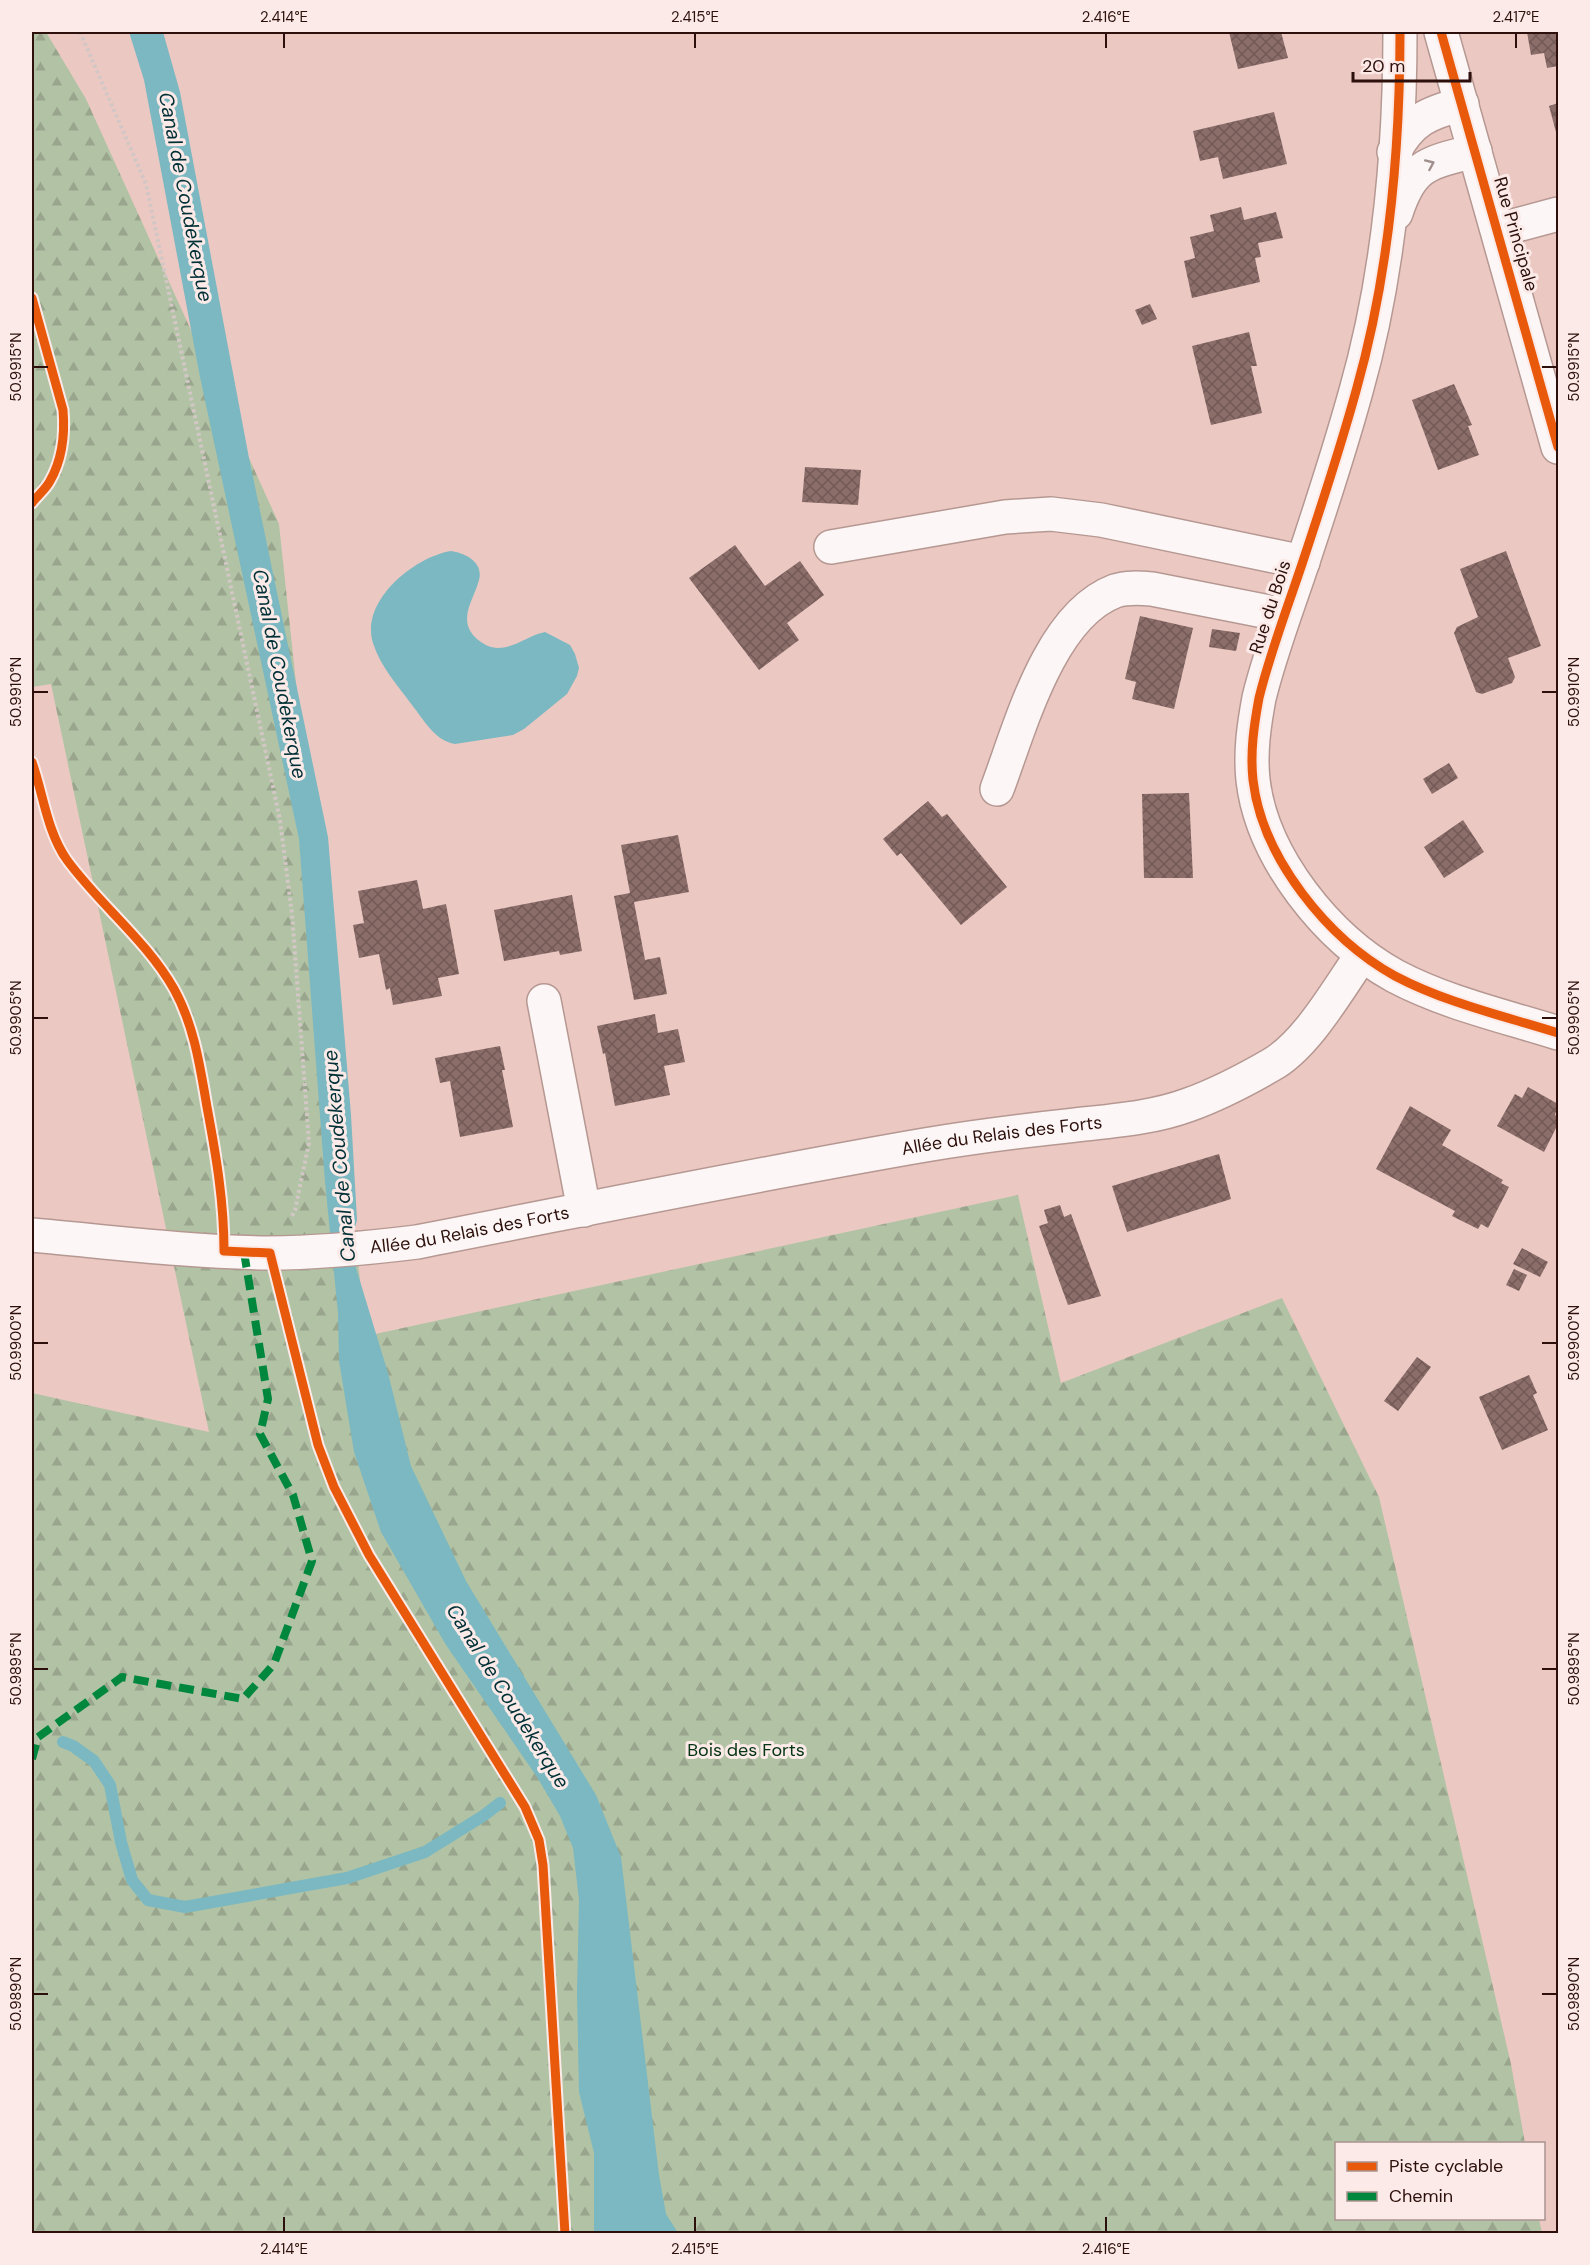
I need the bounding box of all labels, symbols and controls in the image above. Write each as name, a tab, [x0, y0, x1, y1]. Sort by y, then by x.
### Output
text: 2.414°E	[260, 7, 308, 27]
text: 2.415°E	[671, 7, 719, 27]
text: 2.416°E	[1082, 7, 1130, 27]
text: 2.417°E	[1492, 7, 1540, 27]
scale bar	[1353, 45, 1470, 83]
text: 20 m	[1362, 54, 1405, 78]
water label: Canal de Coudekerque	[153, 90, 219, 304]
one-way arrow	[1424, 159, 1435, 171]
street label: Rue Principale	[1488, 174, 1544, 294]
text: 50.9915°N	[6, 332, 26, 402]
text: 50.9915°N	[1564, 332, 1584, 402]
street label: Rue du Bois	[1244, 557, 1296, 657]
water label: Canal de Coudekerque	[247, 567, 313, 781]
text: 50.9910°N	[6, 657, 26, 727]
text: 50.9910°N	[1564, 657, 1584, 727]
text: 50.9905°N	[6, 980, 26, 1056]
text: 50.9905°N	[1564, 980, 1584, 1056]
water label: Canal de Coudekerque	[317, 1049, 361, 1263]
street label: Allée du Relais des Forts	[900, 1110, 1103, 1161]
street label: Allée du Relais des Forts	[369, 1200, 571, 1259]
text: 50.9900°N	[6, 1305, 26, 1381]
text: 50.9900°N	[1564, 1305, 1584, 1381]
water label: Canal de Coudekerque	[441, 1599, 575, 1793]
text: 50.9895°N	[6, 1632, 26, 1706]
text: 50.9895°N	[1564, 1632, 1584, 1706]
park label: Bois des Forts	[687, 1738, 805, 1762]
text: 50.9890°N	[6, 1957, 26, 2031]
text: 50.9890°N	[1564, 1957, 1584, 2031]
legend	[1335, 2142, 1545, 2220]
text: Piste cyclable	[1389, 2154, 1503, 2178]
text: Chemin	[1389, 2184, 1453, 2208]
text: 2.414°E	[260, 2239, 308, 2259]
text: 2.415°E	[671, 2239, 719, 2259]
text: 2.416°E	[1082, 2239, 1130, 2259]

